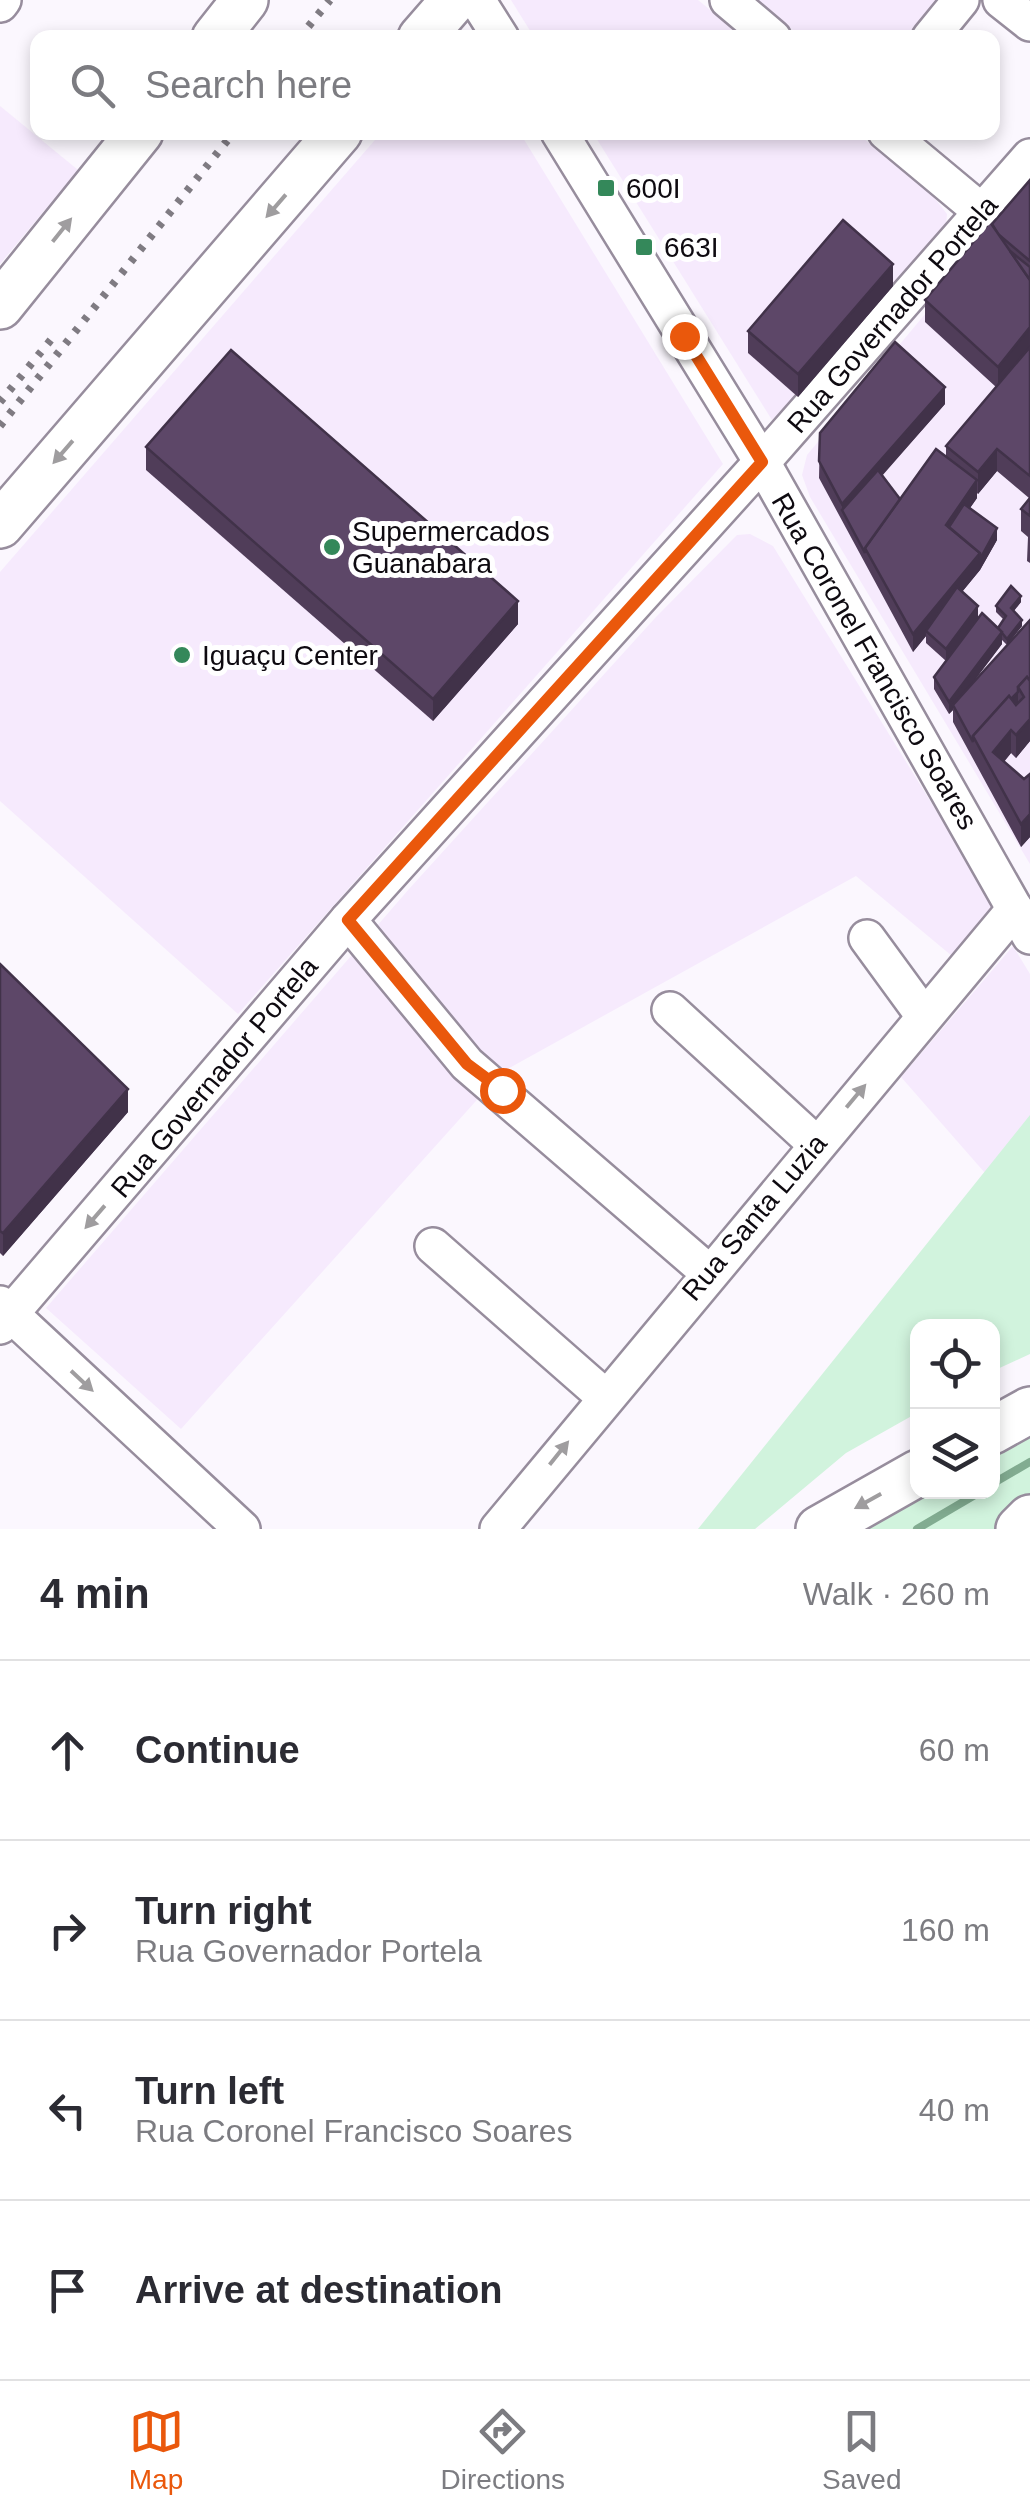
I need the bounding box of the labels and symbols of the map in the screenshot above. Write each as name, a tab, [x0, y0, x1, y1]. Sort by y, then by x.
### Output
place label: 600I	[626, 173, 681, 204]
marker: 600I	[595, 177, 617, 199]
street label: Rua Governador Portela	[781, 189, 1004, 439]
one-way arrow	[265, 193, 287, 218]
one-way arrow	[51, 218, 72, 243]
place label: 663I	[664, 232, 719, 263]
marker: 663I	[633, 236, 655, 258]
route end	[662, 314, 708, 360]
one-way arrow	[52, 439, 74, 464]
street label: Rua Coronel Francisco Soares	[765, 488, 984, 835]
place label: Supermercados Guanabara	[352, 516, 550, 579]
marker: Supermercados Guanabara	[321, 536, 343, 558]
place label: Iguaçu Center	[202, 640, 378, 671]
marker: Iguaçu Center	[171, 644, 193, 666]
street label: Rua Governador Portela	[105, 951, 324, 1204]
route start	[480, 1068, 526, 1114]
one-way arrow	[845, 1083, 867, 1108]
street label: Rua Santa Luzia	[676, 1128, 833, 1307]
one-way arrow	[84, 1204, 106, 1229]
one-way arrow	[69, 1369, 93, 1392]
one-way arrow	[548, 1440, 569, 1466]
one-way arrow	[854, 1492, 882, 1509]

